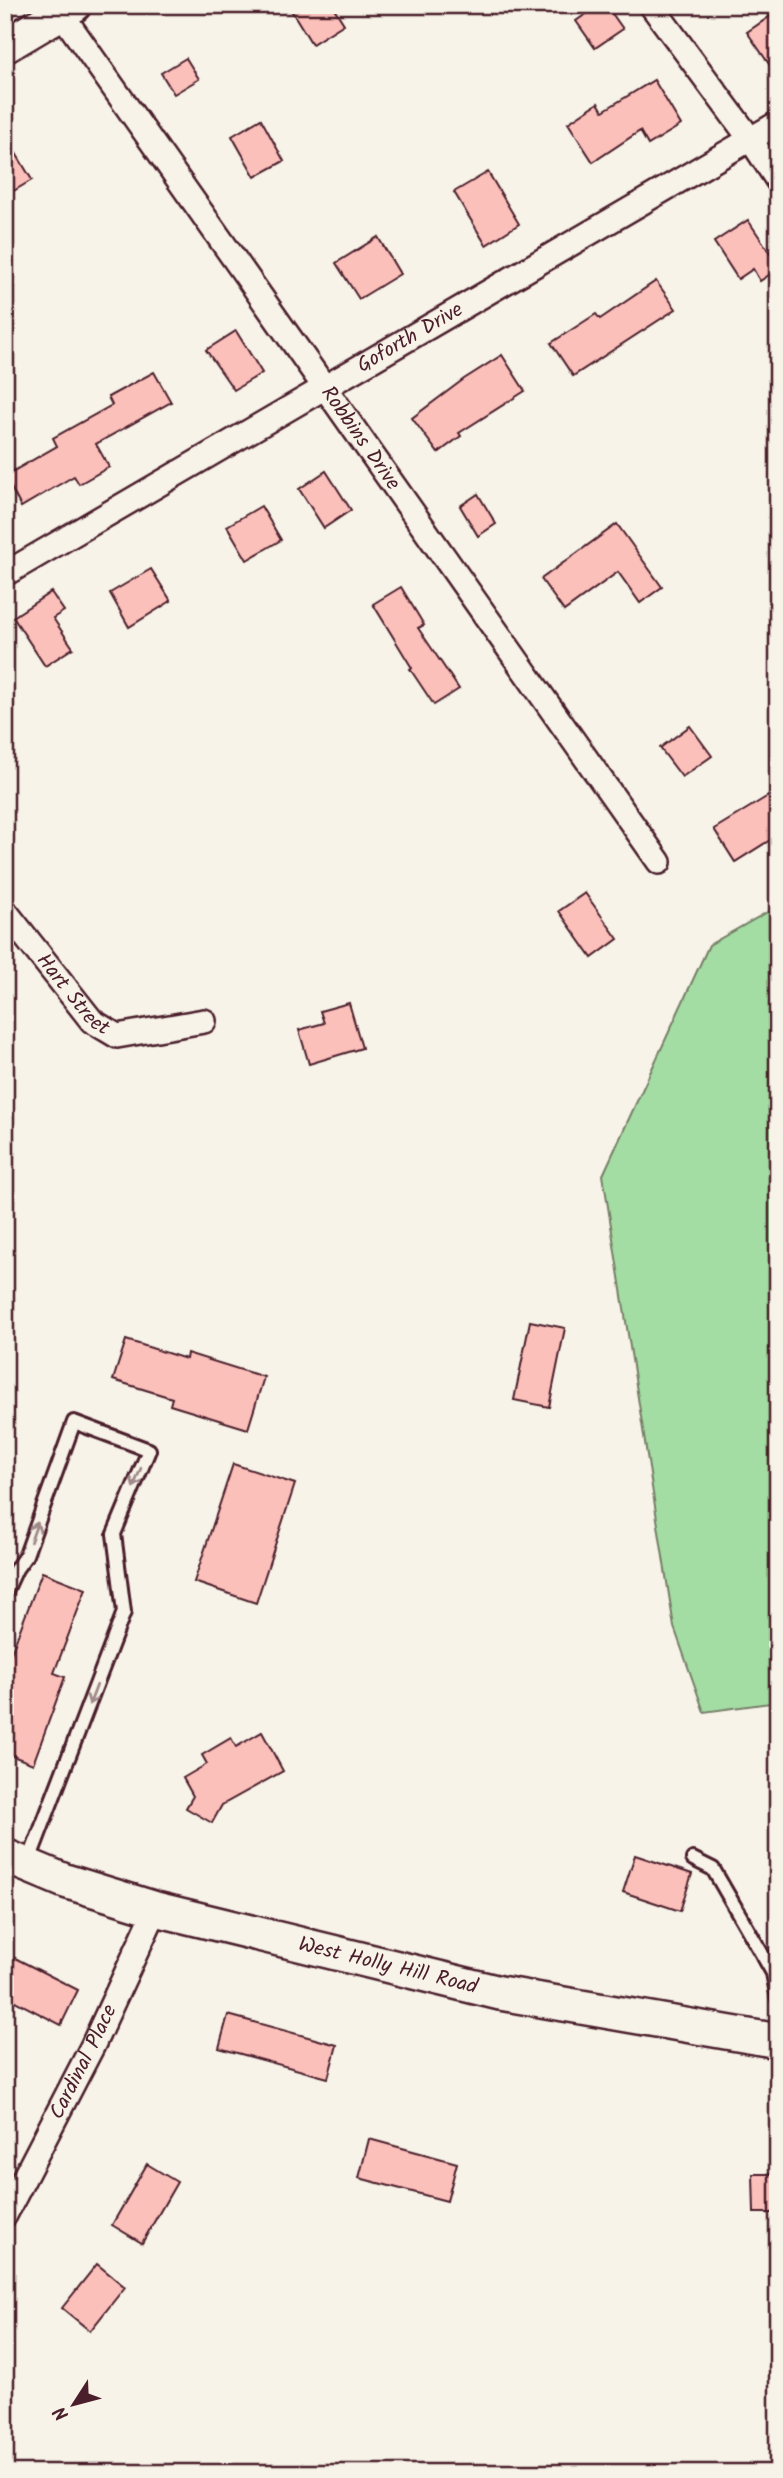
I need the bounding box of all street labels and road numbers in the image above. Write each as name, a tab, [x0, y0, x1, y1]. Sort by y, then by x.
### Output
street label: Goforth Drive	[351, 293, 470, 382]
street label: Robbins Drive	[312, 379, 409, 498]
street label: Hart Street	[28, 946, 117, 1045]
street label: West Holly Hill Road	[295, 1928, 482, 2004]
street label: Cardinal Place	[41, 1999, 126, 2125]

